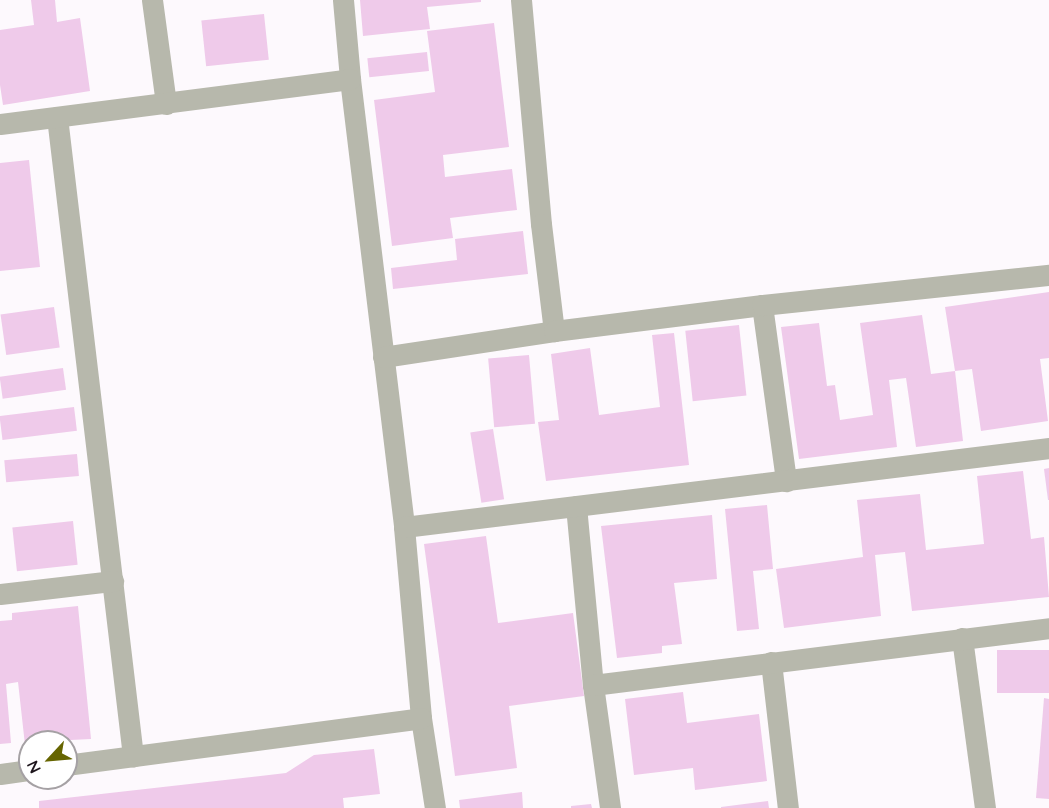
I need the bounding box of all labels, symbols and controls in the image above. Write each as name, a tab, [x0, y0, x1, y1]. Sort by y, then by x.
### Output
north arrow	[18, 730, 78, 790]
text: N	[22, 757, 45, 777]

